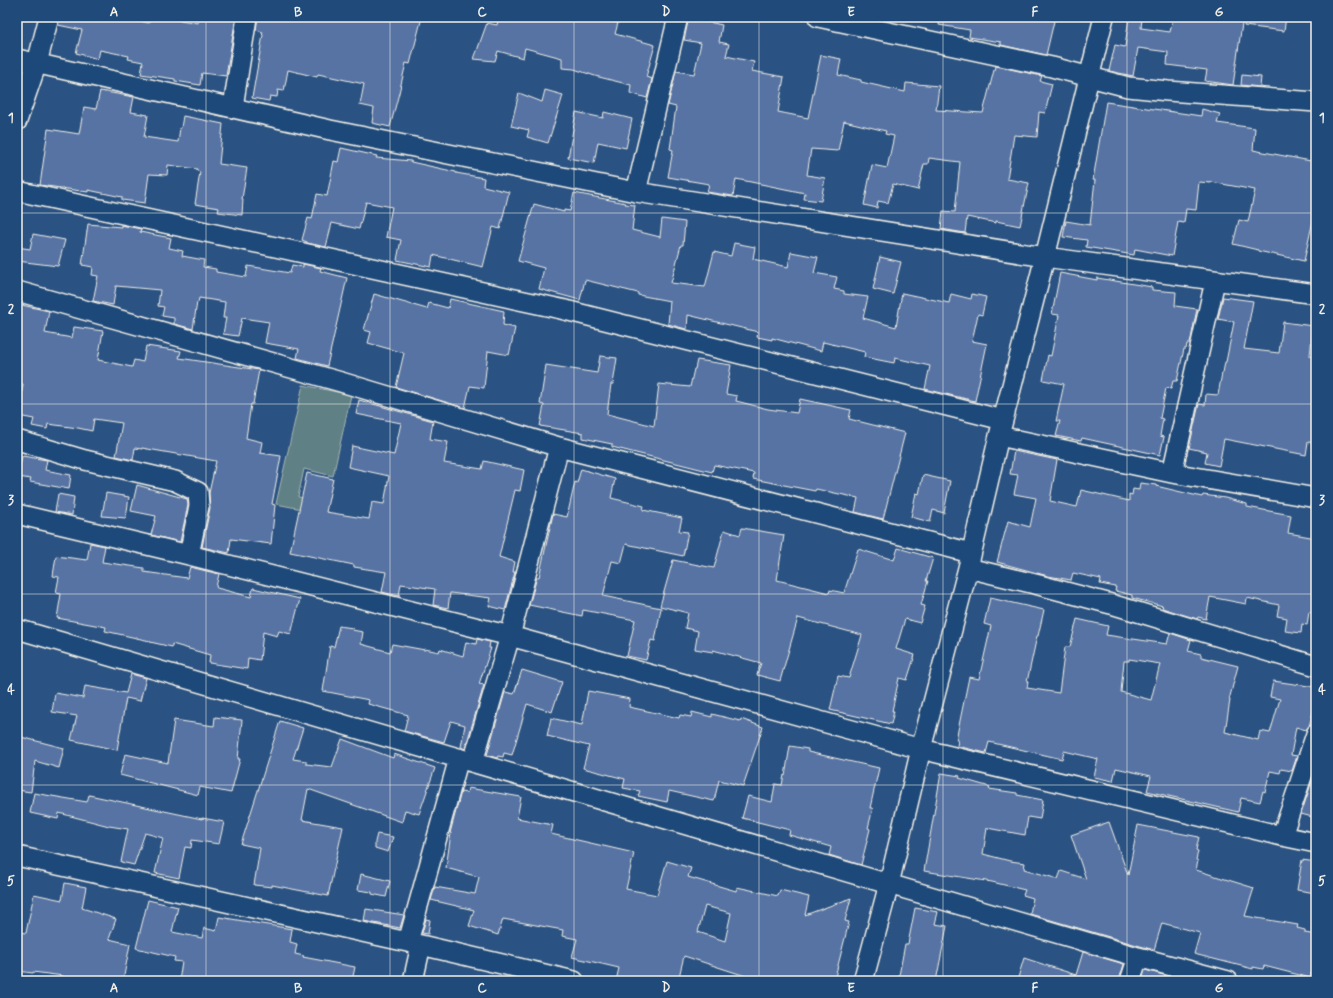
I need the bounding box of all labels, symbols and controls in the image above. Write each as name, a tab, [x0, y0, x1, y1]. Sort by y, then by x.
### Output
text: A	[110, 4, 118, 21]
text: B	[294, 4, 303, 21]
text: C	[477, 4, 487, 21]
text: D	[662, 4, 671, 21]
text: E	[847, 4, 855, 21]
text: F	[1032, 4, 1039, 21]
text: G	[1215, 4, 1224, 21]
text: 1	[8, 110, 14, 127]
text: 1	[1319, 110, 1325, 127]
text: 2	[8, 301, 15, 318]
text: 2	[1319, 301, 1326, 318]
text: 3	[8, 492, 14, 509]
text: 3	[1319, 492, 1325, 509]
text: 4	[7, 682, 15, 699]
text: 4	[1318, 682, 1326, 699]
text: 5	[7, 873, 15, 890]
text: 5	[1318, 873, 1326, 890]
text: A	[110, 980, 118, 997]
text: B	[294, 980, 303, 997]
text: C	[477, 980, 487, 997]
text: D	[662, 980, 671, 997]
text: E	[847, 980, 855, 997]
text: F	[1032, 980, 1039, 997]
text: G	[1215, 980, 1224, 997]

